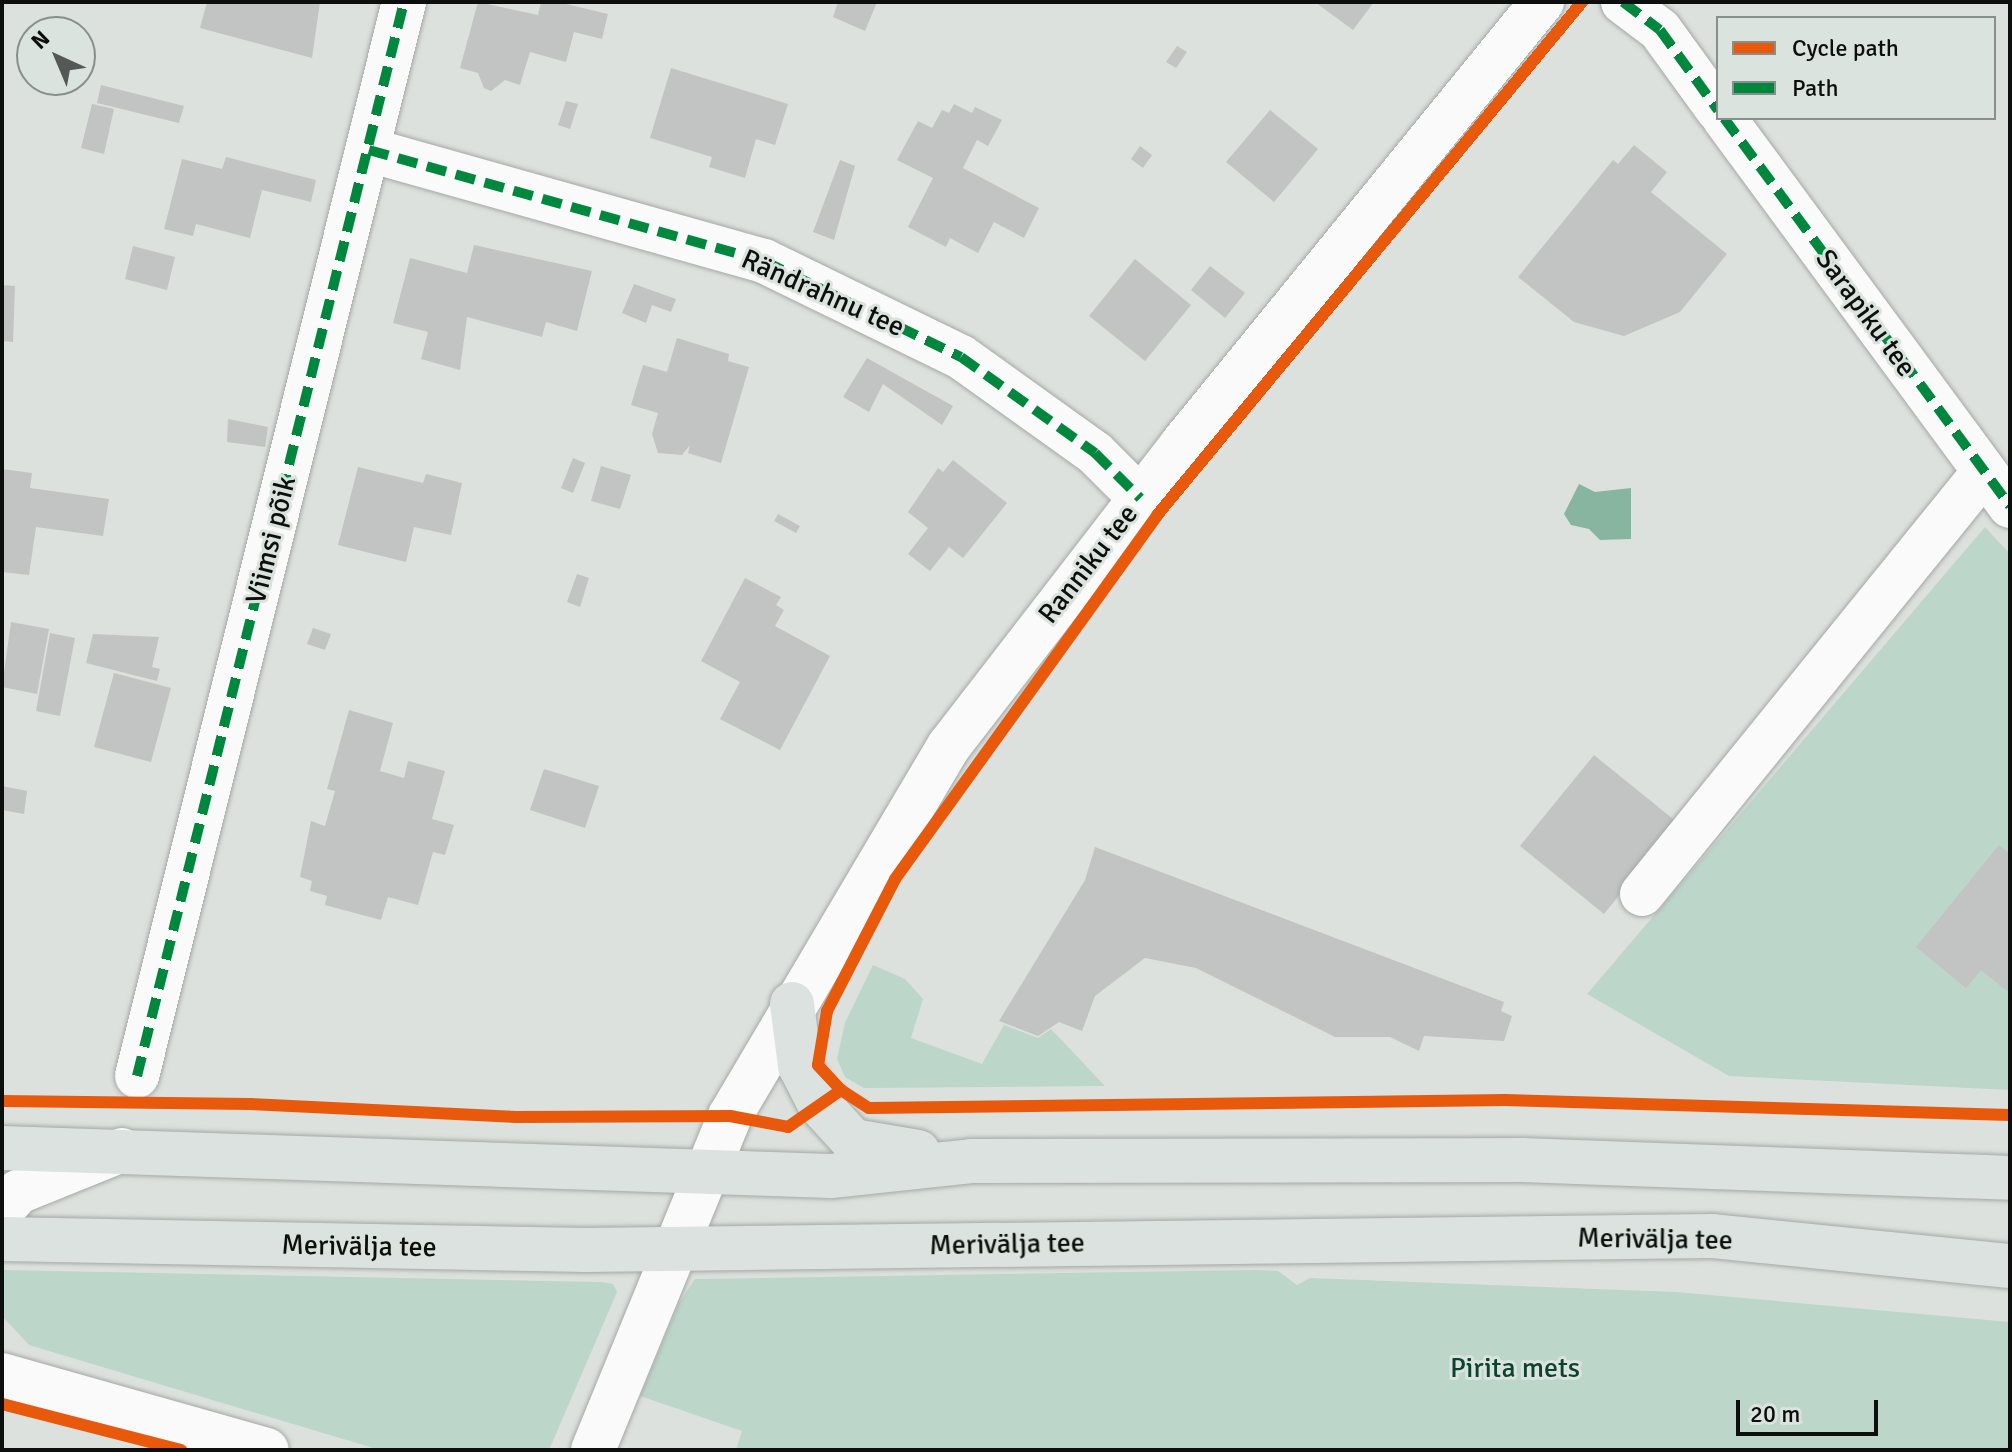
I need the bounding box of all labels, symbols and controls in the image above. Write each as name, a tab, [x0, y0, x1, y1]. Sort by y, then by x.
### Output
north arrow	[16, 16, 96, 96]
legend	[1716, 16, 1996, 120]
text: N	[25, 25, 55, 55]
text: Cycle path	[1792, 33, 1899, 63]
text: Path	[1792, 73, 1838, 103]
street label: Rändrahnu tee	[736, 242, 910, 344]
street label: Sarapiku tee	[1809, 243, 1923, 383]
street label: Viimsi põik	[239, 473, 303, 607]
street label: Ranniku tee	[1031, 498, 1145, 630]
street label: Merivälja tee	[1577, 1221, 1733, 1257]
street label: Merivälja tee	[929, 1226, 1085, 1262]
street label: Merivälja tee	[281, 1228, 437, 1264]
park label: Pirita mets	[1450, 1351, 1580, 1385]
scale bar	[1740, 1384, 1882, 1434]
text: 20 m	[1750, 1399, 1800, 1429]

